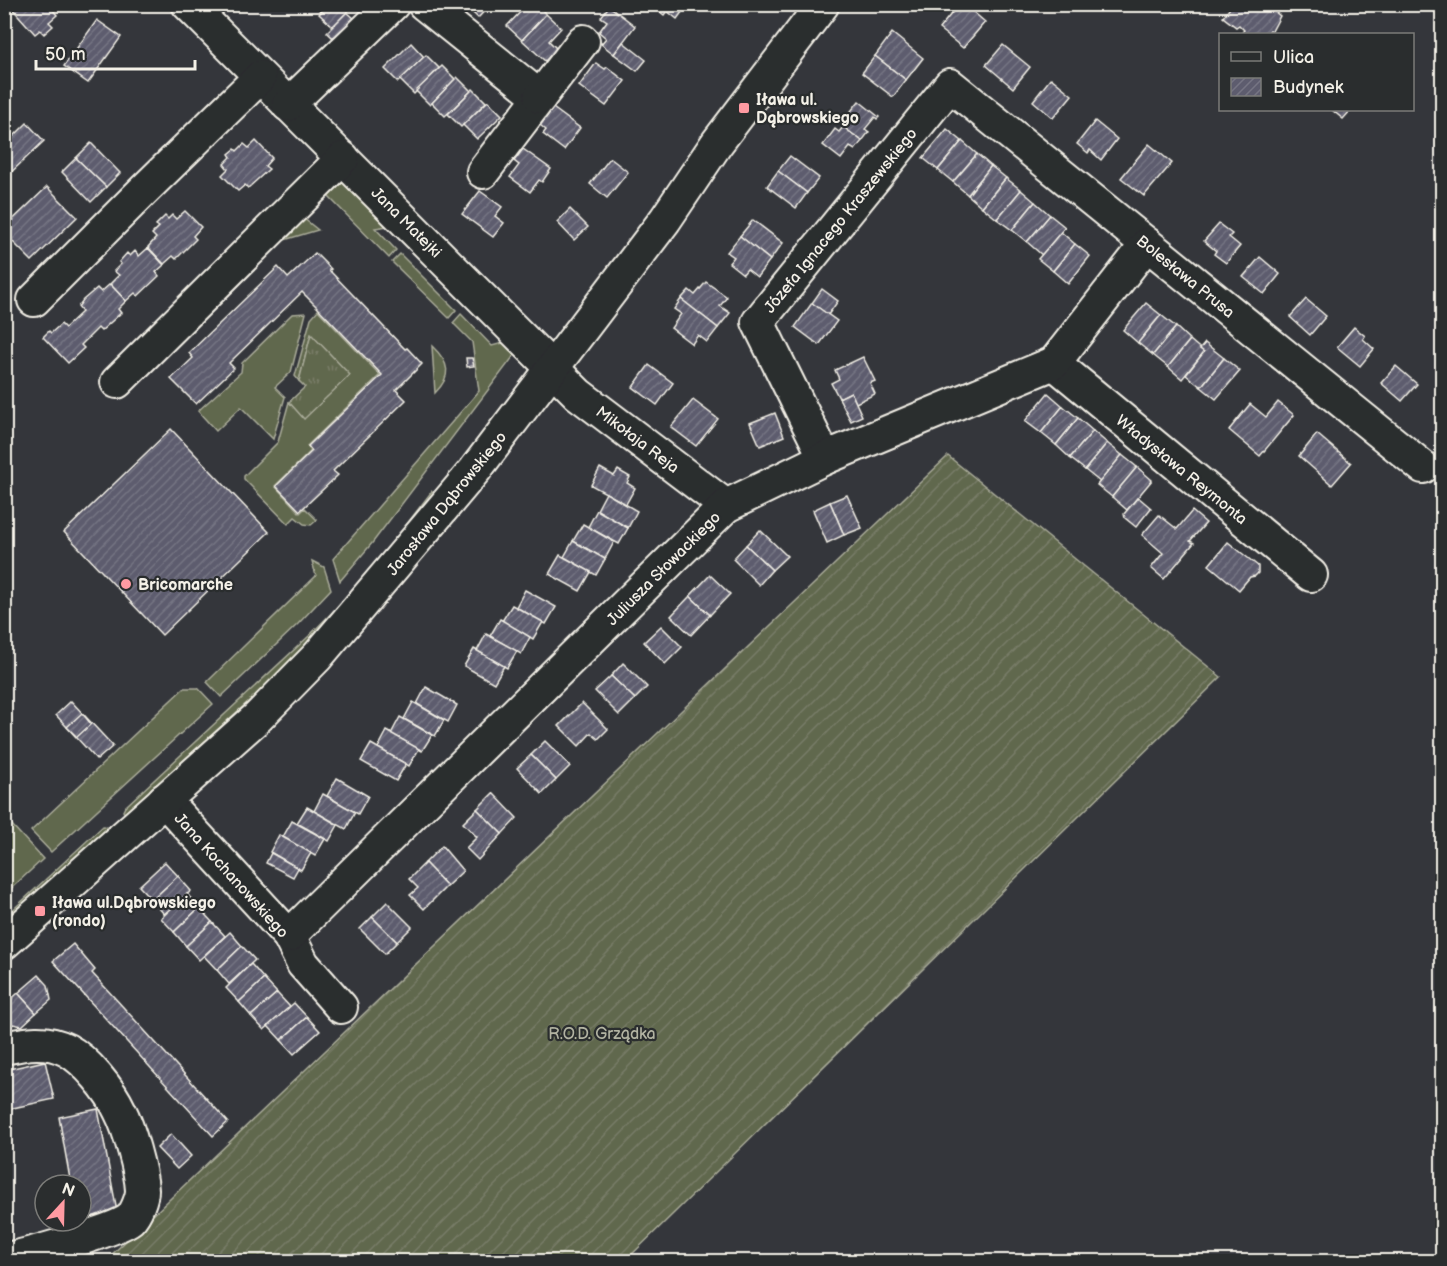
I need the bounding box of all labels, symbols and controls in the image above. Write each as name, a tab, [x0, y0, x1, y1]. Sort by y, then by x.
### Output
scale bar	[36, 33, 195, 71]
legend	[1219, 33, 1414, 111]
text: 50 m	[45, 44, 86, 65]
text: Ulica	[1273, 47, 1314, 68]
text: Budynek	[1273, 77, 1344, 98]
place label: Iława ul. Dąbrowskiego	[756, 91, 859, 128]
marker: Iława ul. Dąbrowskiego	[737, 101, 751, 115]
street label: Józefa Ignacego Kraszewskiego	[761, 125, 922, 317]
street label: Jana Matejki	[367, 184, 445, 262]
street label: Bolesława Prusa	[1132, 232, 1238, 322]
street label: Mikołaja Reja	[592, 403, 682, 478]
street label: Władysława Reymonta	[1112, 411, 1251, 529]
street label: Jarosława Dąbrowskiego	[383, 428, 511, 580]
street label: Juliusza Słowackiego	[603, 508, 725, 630]
place label: Bricomarche	[138, 576, 233, 595]
marker: Bricomarche	[119, 577, 133, 591]
street label: Jana Kochanowskiego	[170, 810, 292, 942]
place label: Iława ul.Dąbrowskiego (rondo)	[52, 894, 216, 931]
marker: Iława ul.Dąbrowskiego (rondo)	[33, 904, 47, 918]
park label: R.O.D. Grządka	[548, 1025, 656, 1044]
north arrow	[33, 1173, 93, 1233]
text: N	[59, 1179, 77, 1202]

